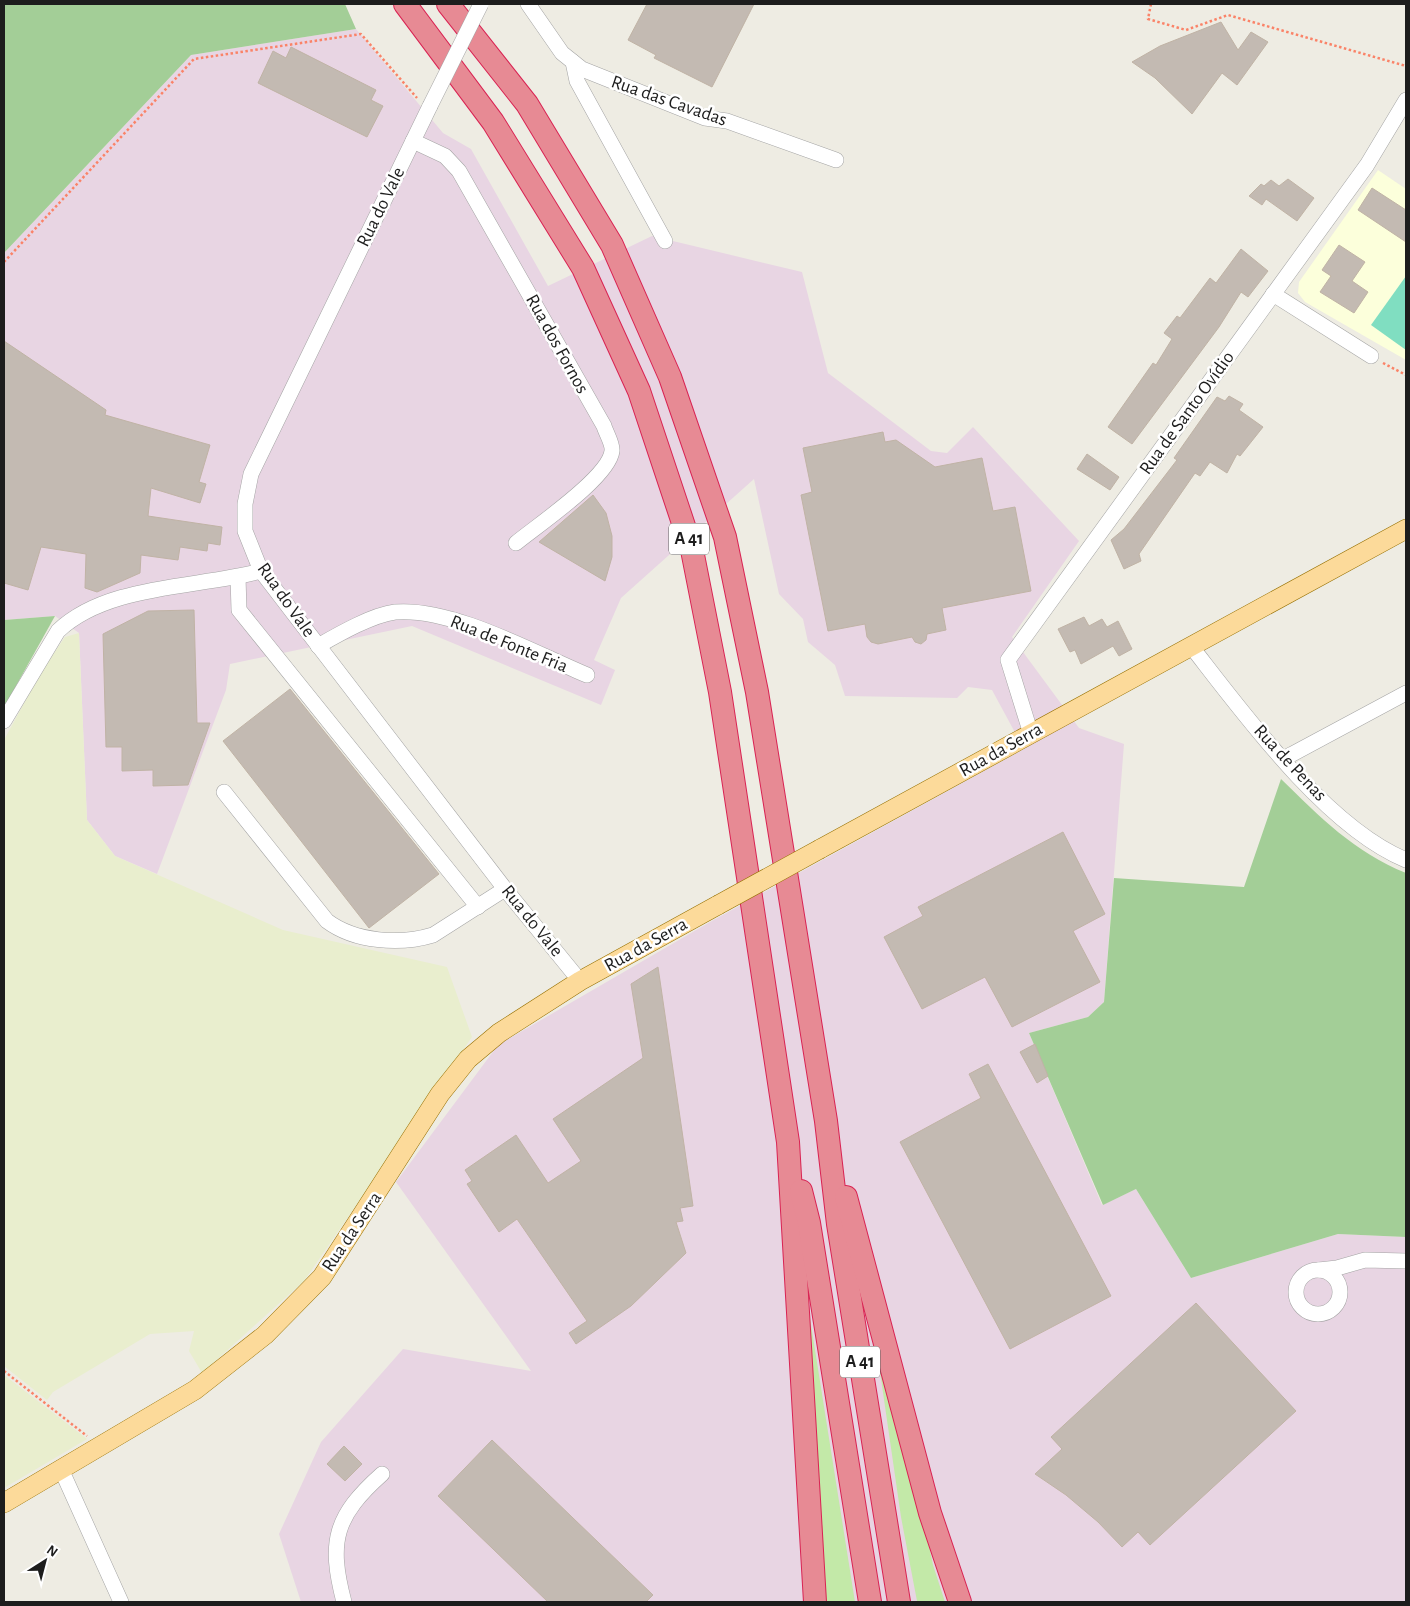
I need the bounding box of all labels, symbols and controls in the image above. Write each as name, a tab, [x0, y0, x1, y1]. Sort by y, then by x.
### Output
street label: Rua das Cavadas	[609, 72, 729, 130]
street label: Rua do Vale	[354, 164, 408, 250]
street label: Rua dos Fornos	[522, 291, 592, 397]
street label: Rua de Santo Ovídio	[1136, 348, 1238, 478]
road number: A 41	[669, 524, 709, 554]
street label: Rua do Vale	[254, 559, 318, 641]
street label: Rua de Fonte Fria	[448, 612, 571, 676]
street label: Rua da Serra	[956, 719, 1046, 781]
street label: Rua de Penas	[1250, 721, 1330, 805]
street label: Rua do Vale	[498, 882, 566, 960]
street label: Rua da Serra	[601, 914, 691, 976]
street label: Rua da Serra	[318, 1188, 386, 1275]
road number: A 41	[840, 1346, 880, 1378]
north arrow	[20, 1536, 70, 1586]
text: N	[44, 1543, 60, 1560]

